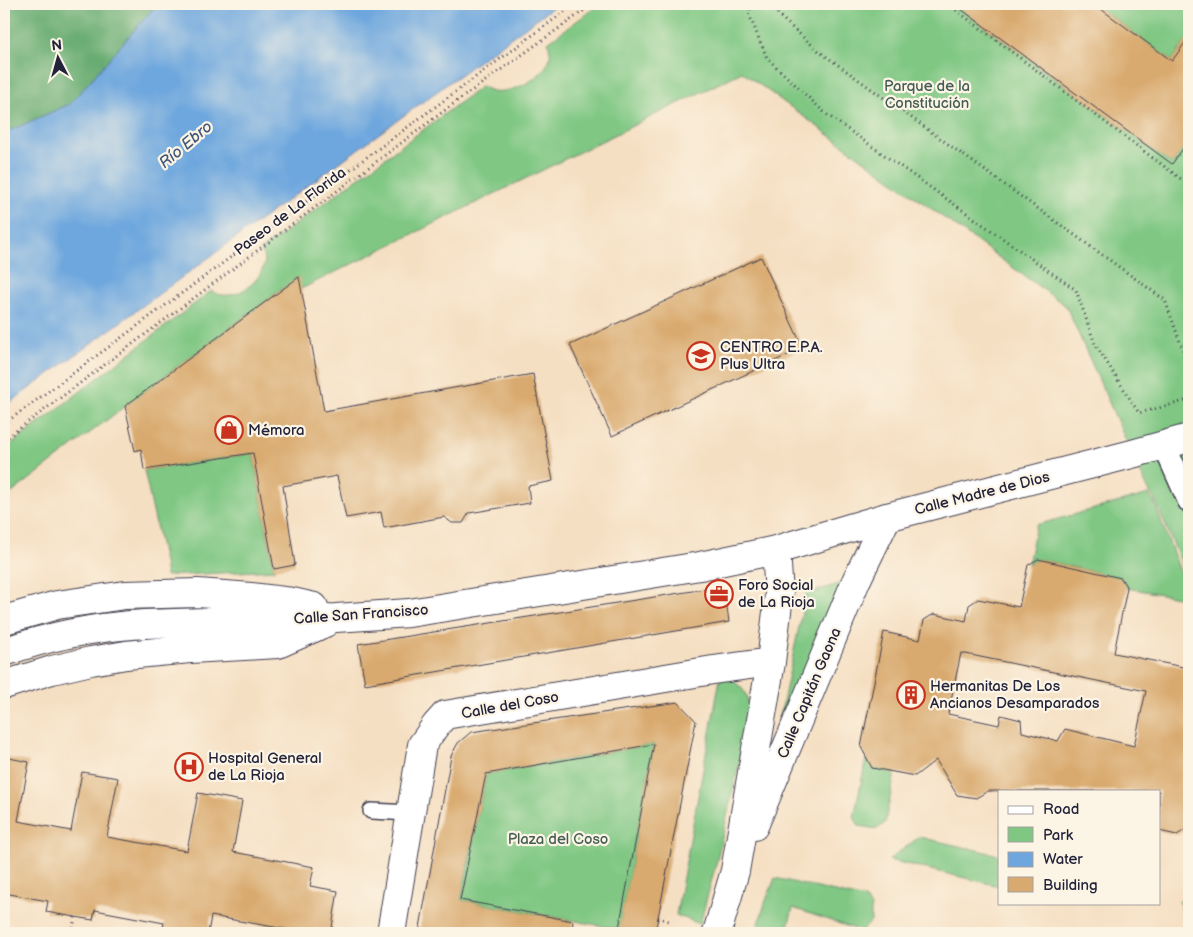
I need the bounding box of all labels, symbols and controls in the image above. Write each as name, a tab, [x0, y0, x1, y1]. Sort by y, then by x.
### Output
north arrow	[32, 32, 82, 82]
text: N	[51, 37, 63, 55]
park label: Parque de la Constitución	[884, 77, 970, 113]
water label: Río Ebro	[156, 117, 216, 173]
street label: Paseo de La Florida	[231, 163, 350, 260]
place label: CENTRO E.P.A. Plus Ultra	[720, 338, 823, 374]
school or university icon: CENTRO E.P.A. Plus Ultra	[686, 341, 716, 371]
shop icon: Mémora	[214, 415, 244, 445]
place label: Mémora	[248, 421, 305, 440]
street label: Calle Madre de Dios	[913, 467, 1052, 519]
place label: Foro Social de La Rioja	[738, 576, 815, 612]
office icon: Foro Social de La Rioja	[704, 579, 734, 609]
street label: Calle San Francisco	[293, 600, 429, 629]
street label: Calle Capitán Gaona	[773, 625, 846, 762]
place label: Hermanitas De Los Ancianos Desamparados	[930, 677, 1100, 713]
building icon: Hermanitas De Los Ancianos Desamparados	[896, 680, 926, 710]
street label: Calle del Coso	[460, 688, 560, 723]
place label: Hospital General de La Rioja	[208, 749, 322, 785]
hospital icon: Hospital General de La Rioja	[174, 752, 204, 782]
legend	[998, 790, 1160, 904]
text: Road	[1043, 800, 1079, 819]
text: Park	[1043, 826, 1074, 845]
park label: Plaza del Coso	[508, 830, 608, 849]
text: Water	[1043, 850, 1083, 869]
text: Building	[1043, 876, 1098, 895]

